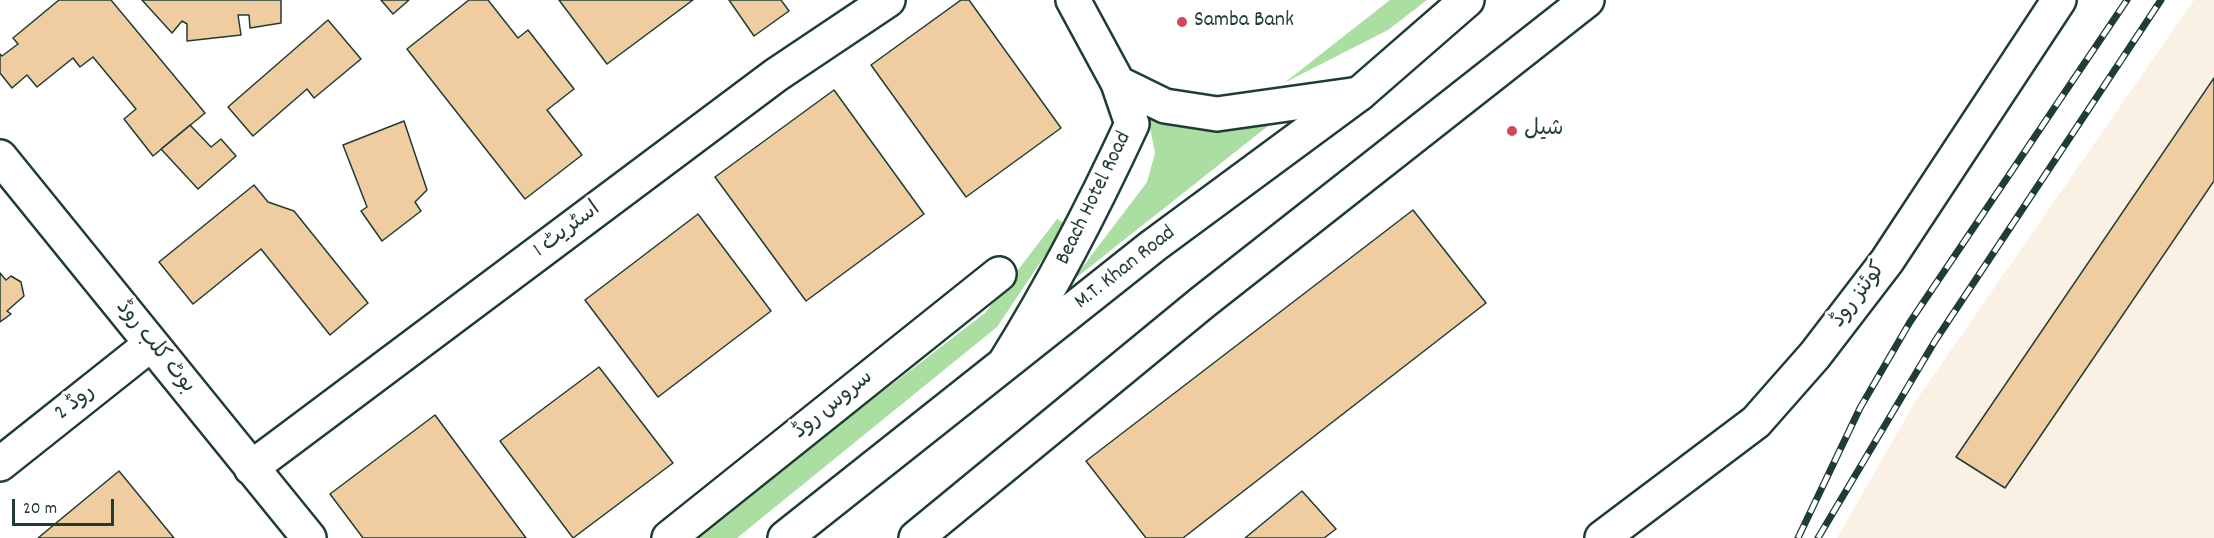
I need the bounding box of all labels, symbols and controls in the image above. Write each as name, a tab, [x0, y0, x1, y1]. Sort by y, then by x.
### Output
place label: Samba Bank	[1194, 9, 1294, 35]
marker: Samba Bank	[1175, 15, 1189, 29]
place label: شیل	[1524, 118, 1564, 144]
marker: شیل	[1505, 124, 1519, 138]
street label: Beach Hotel Road	[1051, 128, 1139, 270]
street label: اسٹریٹ 1	[529, 197, 607, 265]
street label: M.T. Khan Road	[1070, 221, 1182, 317]
street label: کوئنز روڈ	[1827, 258, 1893, 334]
street label: بوٹ کلب روڈ	[108, 296, 200, 400]
street label: سروس روڈ	[789, 366, 879, 446]
street label: روڈ 2	[51, 380, 101, 428]
scale bar	[15, 487, 117, 525]
text: 20 m	[23, 497, 57, 522]

